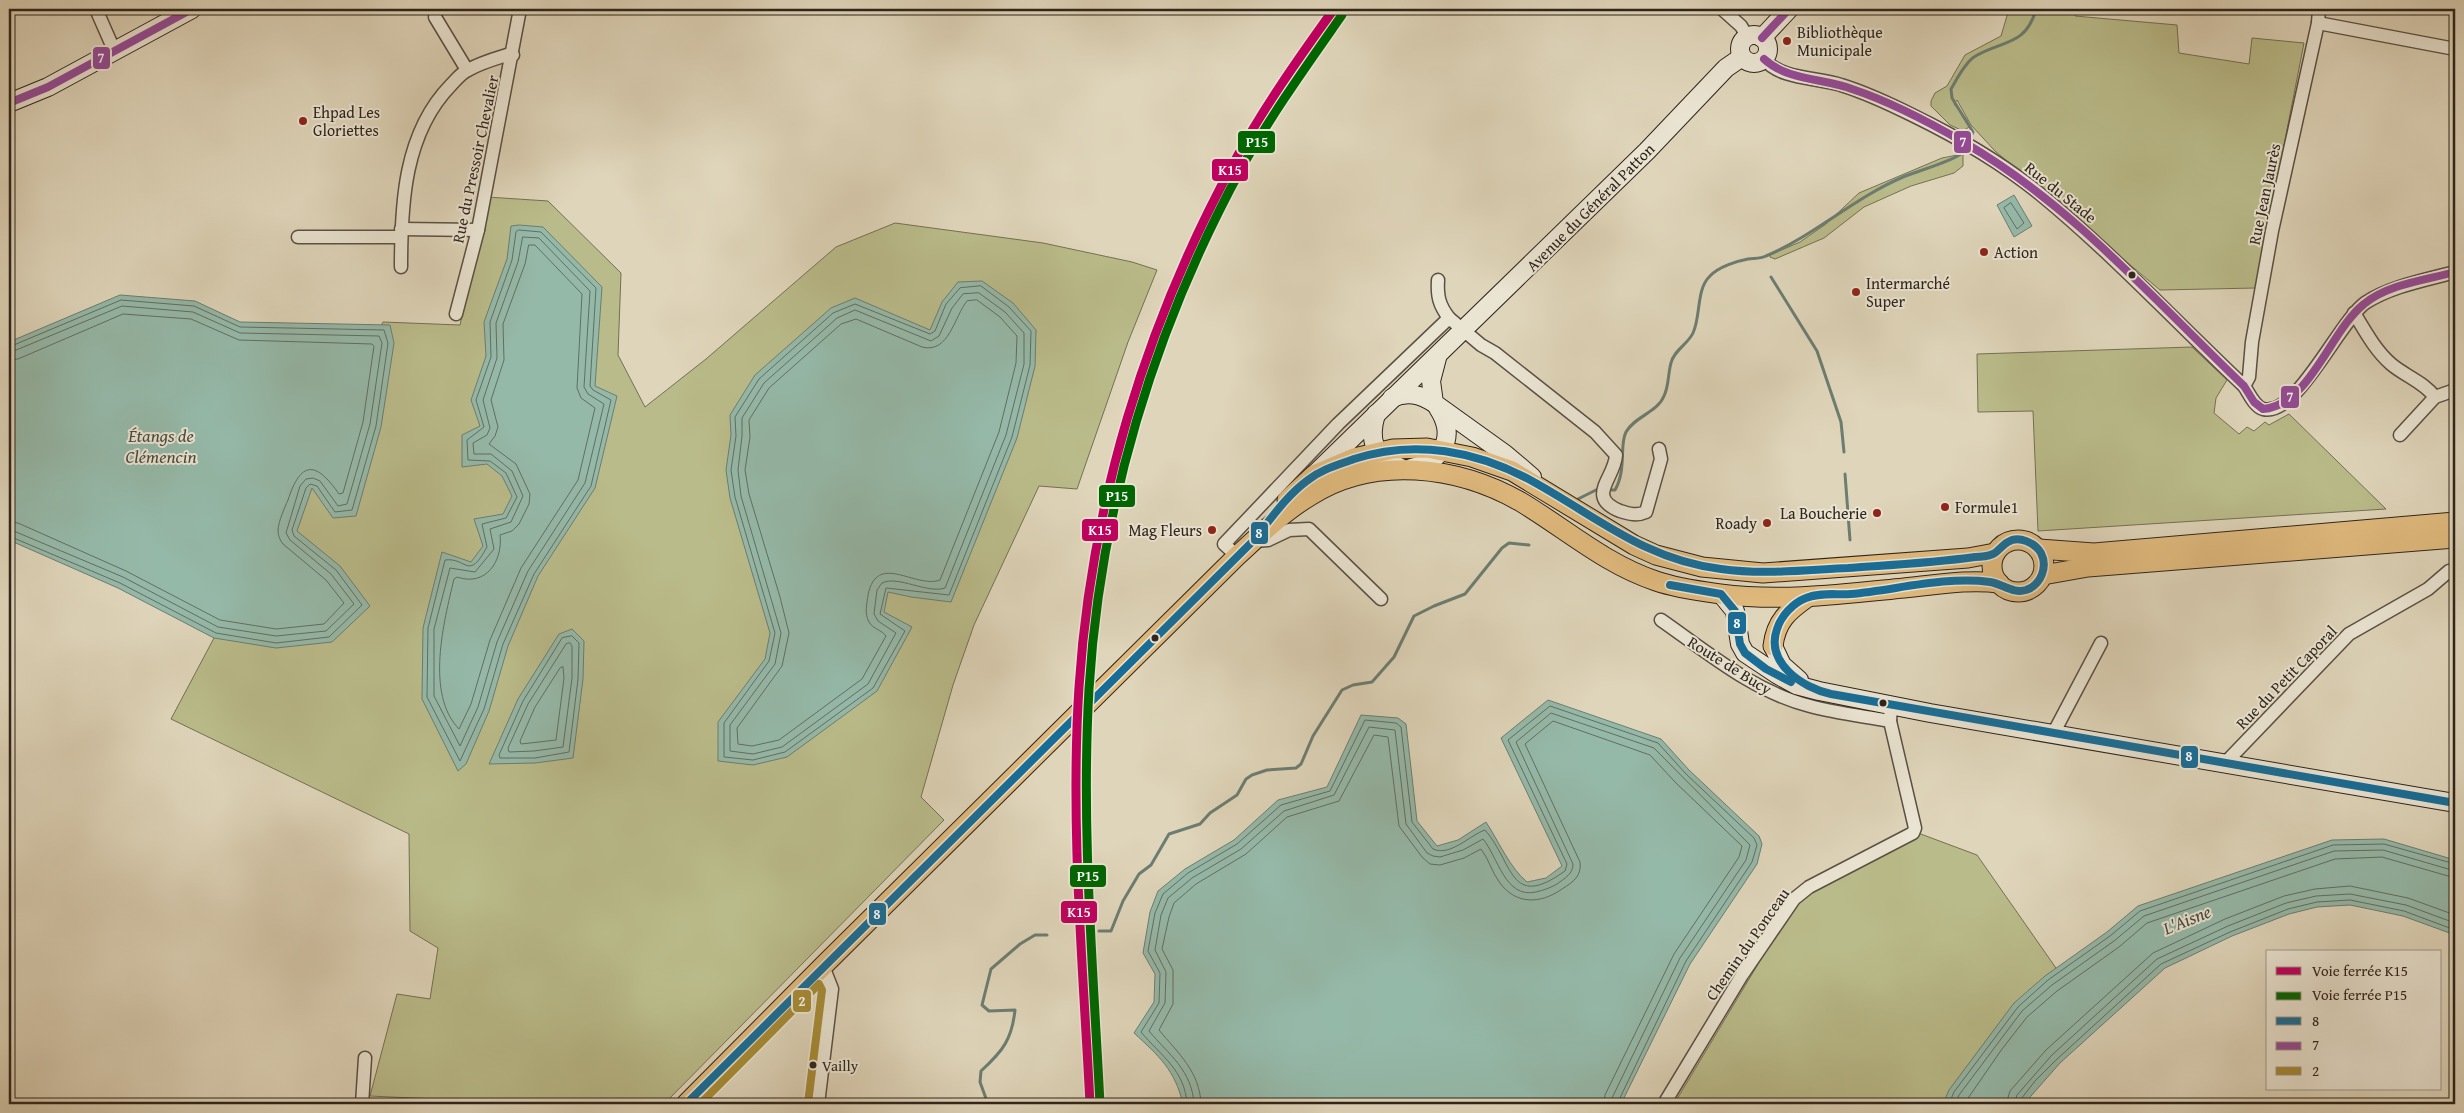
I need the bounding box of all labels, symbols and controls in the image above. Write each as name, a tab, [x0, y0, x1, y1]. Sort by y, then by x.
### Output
place label: Bibliothèque Municipale	[1797, 20, 1883, 62]
marker: Bibliothèque Municipale	[1781, 35, 1793, 47]
line badge: 7	[92, 46, 111, 70]
text: 7	[97, 48, 105, 68]
street label: Rue du Pressoir Chevalier	[445, 72, 505, 245]
place label: Ehpad Les Gloriettes	[313, 100, 380, 142]
marker: Ehpad Les Gloriettes	[297, 115, 309, 127]
line badge: P15	[1237, 130, 1276, 154]
line badge: 7	[1953, 130, 1972, 154]
text: P15	[1246, 132, 1268, 152]
text: 7	[1959, 132, 1967, 152]
street label: Avenue du Général Patton	[1520, 137, 1660, 277]
street label: Rue Jean Jaurès	[2242, 141, 2286, 247]
street label: Rue du Stade	[2020, 155, 2102, 229]
line badge: K15	[1211, 158, 1249, 182]
text: K15	[1218, 160, 1242, 180]
place label: Action	[1994, 240, 2038, 264]
marker: Action	[1978, 246, 1990, 258]
unlabelled marker	[2127, 270, 2137, 280]
place label: Intermarché Super	[1866, 271, 1950, 313]
marker: Intermarché Super	[1850, 286, 1862, 298]
line badge: 7	[2280, 385, 2300, 409]
text: 7	[2286, 387, 2294, 407]
water label: Étangs de Clémencin	[125, 422, 197, 470]
line badge: P15	[1098, 484, 1136, 508]
text: P15	[1106, 486, 1128, 506]
place label: Formule1	[1955, 495, 2018, 519]
place label: La Boucherie	[1780, 501, 1867, 525]
marker: Formule1	[1939, 501, 1951, 513]
marker: La Boucherie	[1871, 507, 1883, 519]
place label: Roady	[1716, 511, 1757, 535]
marker: Roady	[1761, 517, 1773, 529]
line badge: K15	[1081, 518, 1119, 542]
place label: Mag Fleurs	[1128, 518, 1202, 542]
text: K15	[1088, 520, 1112, 540]
line badge: 8	[1250, 521, 1269, 545]
text: 8	[1255, 523, 1263, 543]
marker: Mag Fleurs	[1206, 524, 1218, 536]
line badge: 8	[1727, 611, 1747, 635]
text: 8	[1733, 613, 1741, 633]
street label: Rue du Petit Caporal	[2230, 619, 2342, 734]
street label: Route de Bucy	[1683, 630, 1777, 700]
unlabelled marker	[1150, 633, 1160, 643]
unlabelled marker	[1878, 698, 1888, 708]
line badge: 8	[2180, 745, 2199, 769]
text: 8	[2185, 746, 2193, 766]
line badge: P15	[1069, 864, 1107, 888]
text: P15	[1077, 866, 1099, 886]
street label: Chemin du Ponceau	[1699, 883, 1795, 1005]
water label: L'Aisne	[2158, 898, 2215, 942]
line badge: K15	[1060, 900, 1098, 924]
line badge: 8	[868, 902, 887, 926]
text: K15	[1067, 902, 1091, 922]
text: 8	[873, 904, 881, 924]
legend	[2266, 950, 2442, 1090]
text: Voie ferrée K15	[2312, 960, 2408, 981]
text: Voie ferrée P15	[2312, 984, 2407, 1005]
line badge: 2	[792, 989, 812, 1013]
text: 2	[798, 991, 806, 1011]
text: 8	[2312, 1010, 2319, 1031]
text: 7	[2312, 1034, 2319, 1055]
place label: Vailly	[822, 1055, 859, 1076]
marker: Vailly	[808, 1060, 818, 1070]
text: 2	[2312, 1060, 2319, 1081]

